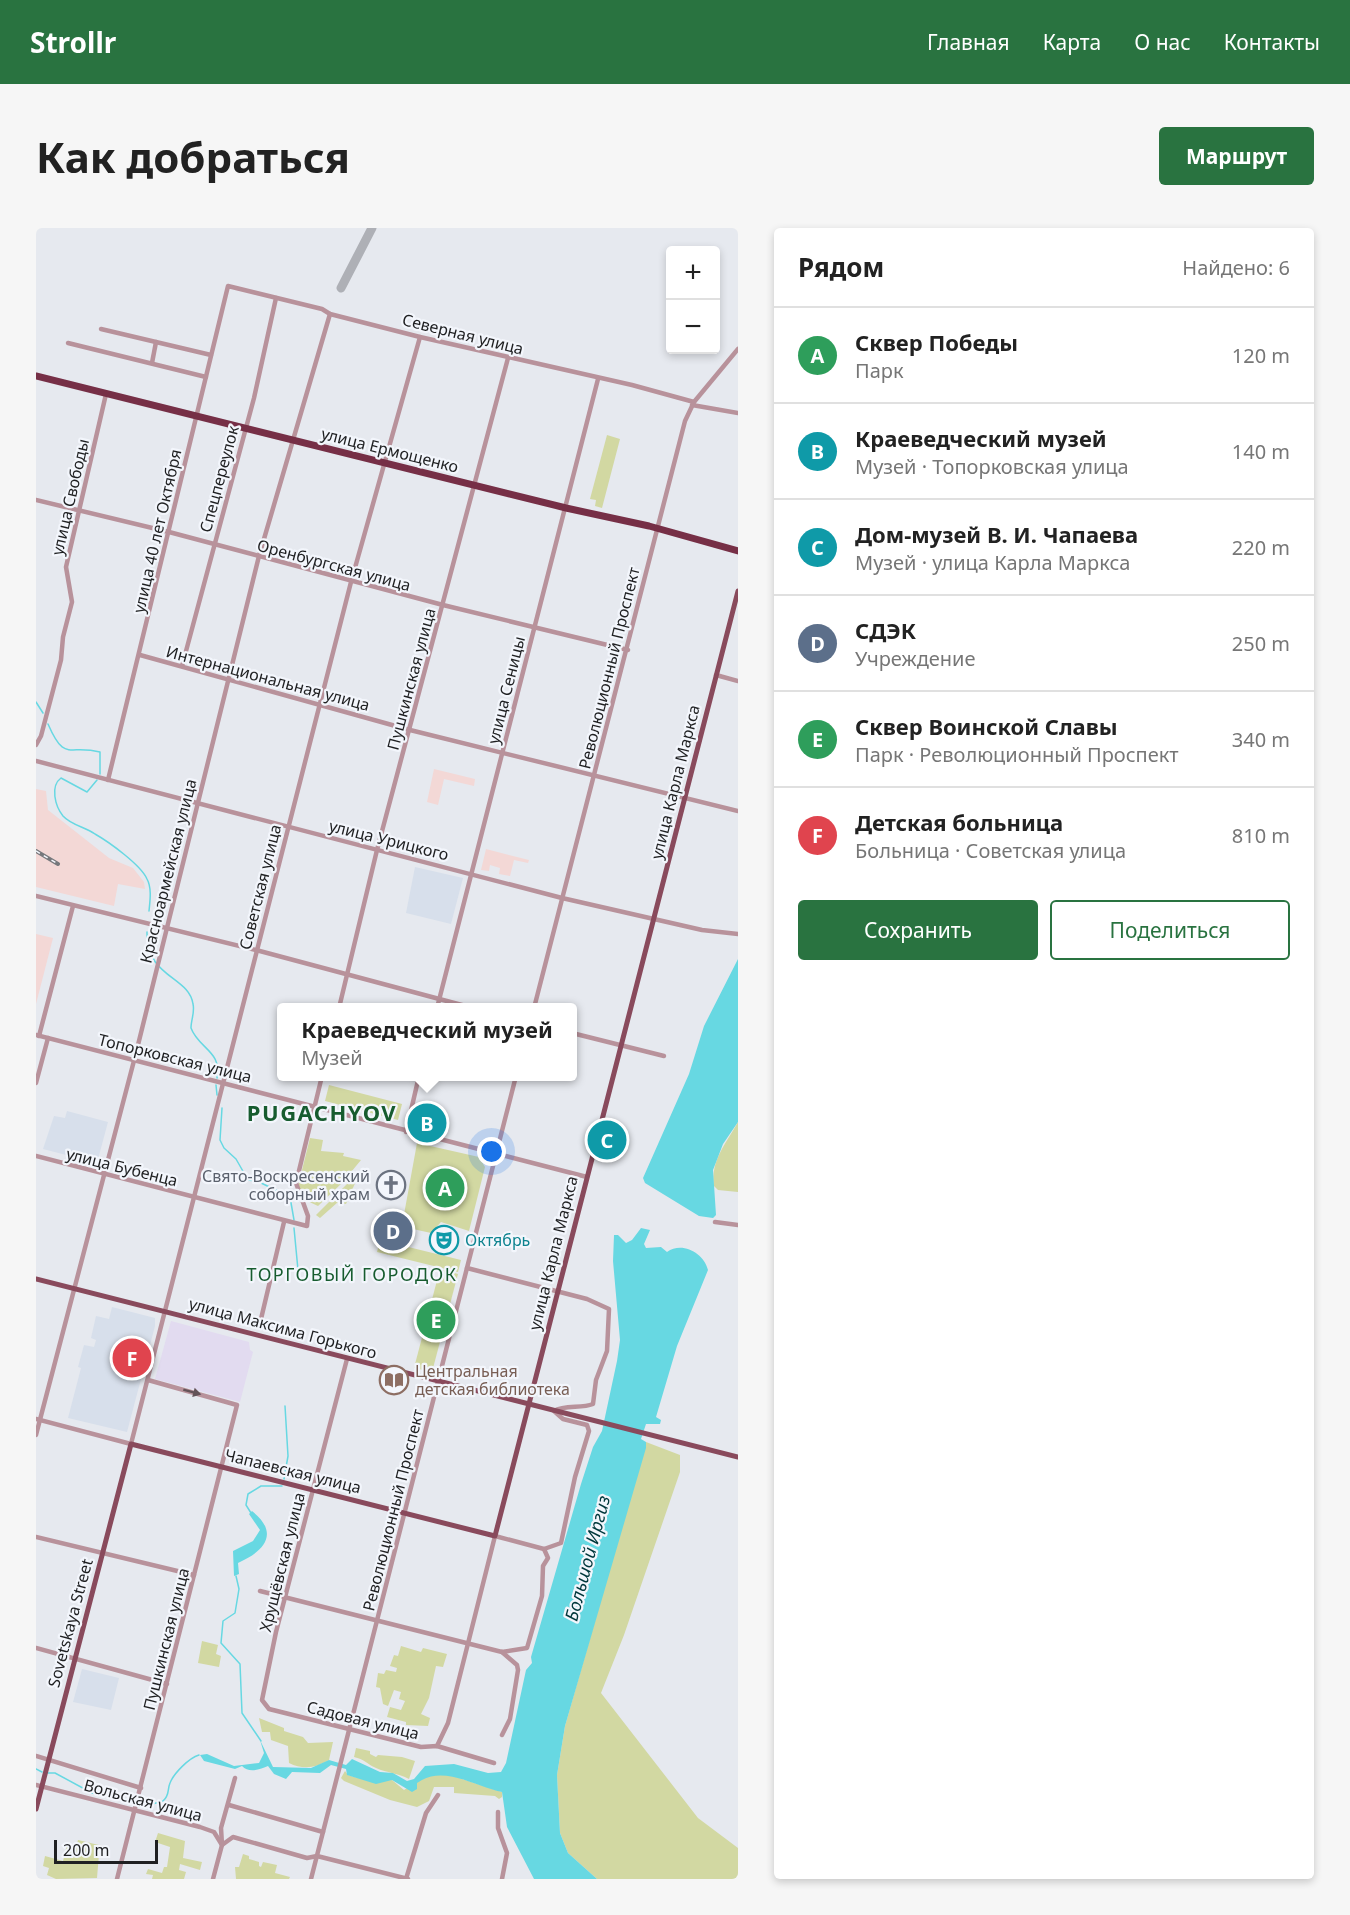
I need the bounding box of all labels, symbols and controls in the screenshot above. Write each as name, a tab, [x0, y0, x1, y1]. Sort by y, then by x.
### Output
text: Strollr	[30, 23, 116, 61]
text: Главная	[927, 28, 1010, 56]
text: Карта	[1043, 28, 1101, 56]
text: О нас	[1134, 28, 1191, 56]
text: Контакты	[1224, 28, 1320, 56]
button: Маршрут	[1159, 127, 1314, 185]
text: Как добраться	[36, 128, 350, 185]
map controls	[666, 246, 720, 354]
button: +	[666, 246, 720, 300]
text: Рядом	[798, 249, 884, 285]
text: Найдено: 6	[1182, 254, 1290, 281]
button: −	[666, 300, 720, 354]
street label: Северная улица	[400, 308, 526, 360]
text: Сквер Победы	[855, 327, 1018, 357]
text: A	[811, 342, 824, 369]
text: 120 m	[1232, 342, 1290, 369]
text: Парк	[855, 357, 904, 384]
street label: улица Ермощенко	[319, 422, 461, 478]
street label: Спецпереулок	[194, 423, 244, 535]
text: Краеведческий музей	[855, 423, 1107, 453]
street label: улица Свободы	[46, 437, 94, 557]
text: B	[811, 438, 824, 465]
text: 140 m	[1232, 438, 1290, 465]
street label: улица 40 лет Октября	[127, 447, 187, 615]
text: Музей · Топорковская улица	[855, 453, 1129, 480]
text: Дом-музей В. И. Чапаева	[855, 519, 1138, 549]
street label: Оренбургская улица	[255, 534, 413, 596]
text: C	[811, 534, 824, 561]
text: 220 m	[1232, 534, 1290, 561]
text: Музей · улица Карла Маркса	[855, 549, 1130, 576]
street label: Революционный Проспект	[573, 564, 645, 771]
street label: Пушкинская улица	[381, 606, 441, 752]
text: СДЭК	[855, 615, 916, 645]
text: D	[810, 630, 825, 657]
text: 250 m	[1232, 630, 1290, 657]
street label: улица Сеницы	[482, 634, 530, 746]
street label: Интернациональная улица	[164, 640, 372, 716]
text: Учреждение	[855, 645, 976, 672]
street label: улица Карла Маркса	[645, 702, 705, 862]
text: Сквер Воинской Славы	[855, 711, 1118, 741]
text: E	[812, 726, 823, 753]
text: 340 m	[1232, 726, 1290, 753]
text: Парк · Революционный Проспект	[855, 741, 1179, 768]
street label: Красноармейская улица	[134, 777, 202, 965]
text: Детская больница	[855, 807, 1063, 837]
street label: улица Урицкого	[327, 814, 451, 866]
street label: Советская улица	[234, 822, 286, 952]
text: F	[812, 822, 823, 849]
text: 810 m	[1232, 822, 1290, 849]
text: Больница · Советская улица	[855, 837, 1126, 864]
button: Сохранить	[798, 900, 1038, 960]
button: Поделиться	[1050, 900, 1290, 960]
popup	[277, 1003, 577, 1081]
text: Краеведческий музей	[301, 1014, 553, 1044]
street label: Топорковская улица	[96, 1028, 254, 1088]
text: Музей	[301, 1044, 363, 1071]
district label: PUGACHYOV	[247, 1097, 397, 1127]
pin: B	[408, 1100, 446, 1146]
pin: C	[588, 1118, 626, 1162]
your location	[477, 1137, 506, 1166]
street label: улица Бубенца	[64, 1143, 180, 1191]
place label: Свято-Воскресенский соборный храм	[202, 1165, 370, 1205]
pin: A	[426, 1166, 464, 1210]
church icon: Свято-Воскресенский соборный храм	[375, 1169, 407, 1201]
street label: улица Карла Маркса	[523, 1173, 583, 1333]
pin: D	[374, 1208, 412, 1254]
theatre icon: Октябрь	[428, 1224, 460, 1256]
place label: Октябрь	[465, 1229, 530, 1251]
district label: ТОРГОВЫЙ ГОРОДОК	[247, 1262, 457, 1286]
street label: улица Максима Горького	[187, 1292, 379, 1364]
pin: E	[416, 1298, 456, 1342]
pin: F	[112, 1336, 152, 1380]
place label: Центральная детская библиотека	[415, 1360, 570, 1400]
library icon: Центральная детская библиотека	[378, 1364, 410, 1396]
one-way arrow	[183, 1388, 202, 1398]
street label: Революционный Проспект	[357, 1406, 429, 1613]
street label: Чапаевская улица	[223, 1443, 363, 1499]
street label: Хрущёвская улица	[254, 1490, 310, 1634]
water label: Большой Иргиз	[559, 1493, 615, 1623]
street label: Sovetskaya Street	[42, 1556, 98, 1690]
street label: Пушкинская улица	[138, 1565, 194, 1713]
street label: Садовая улица	[305, 1695, 421, 1745]
street label: Вольская улица	[81, 1774, 205, 1826]
scale bar	[54, 1837, 158, 1864]
text: 200 m	[63, 1839, 110, 1861]

